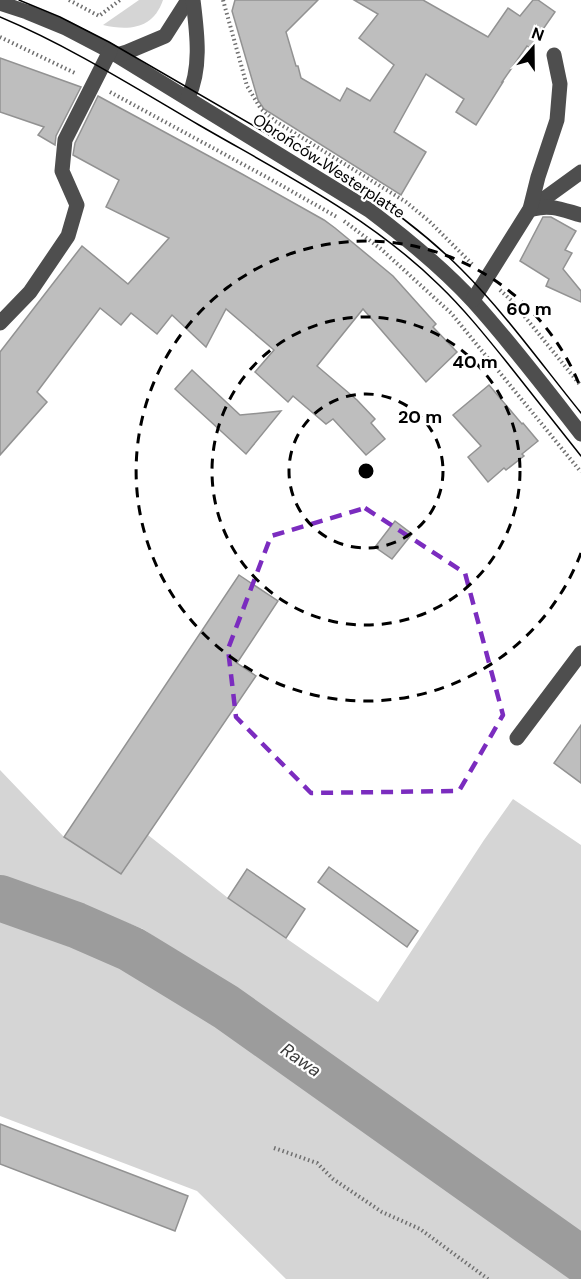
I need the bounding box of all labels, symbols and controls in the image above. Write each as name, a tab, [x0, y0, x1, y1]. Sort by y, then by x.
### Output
north arrow	[503, 18, 563, 78]
text: N	[529, 23, 547, 46]
street label: Obrońców Westerplatte	[249, 109, 409, 223]
text: 60 m	[506, 297, 552, 321]
text: 40 m	[452, 350, 498, 374]
text: 20 m	[398, 405, 442, 429]
centre of rings	[356, 461, 376, 481]
water label: Rawa	[276, 1037, 326, 1083]

